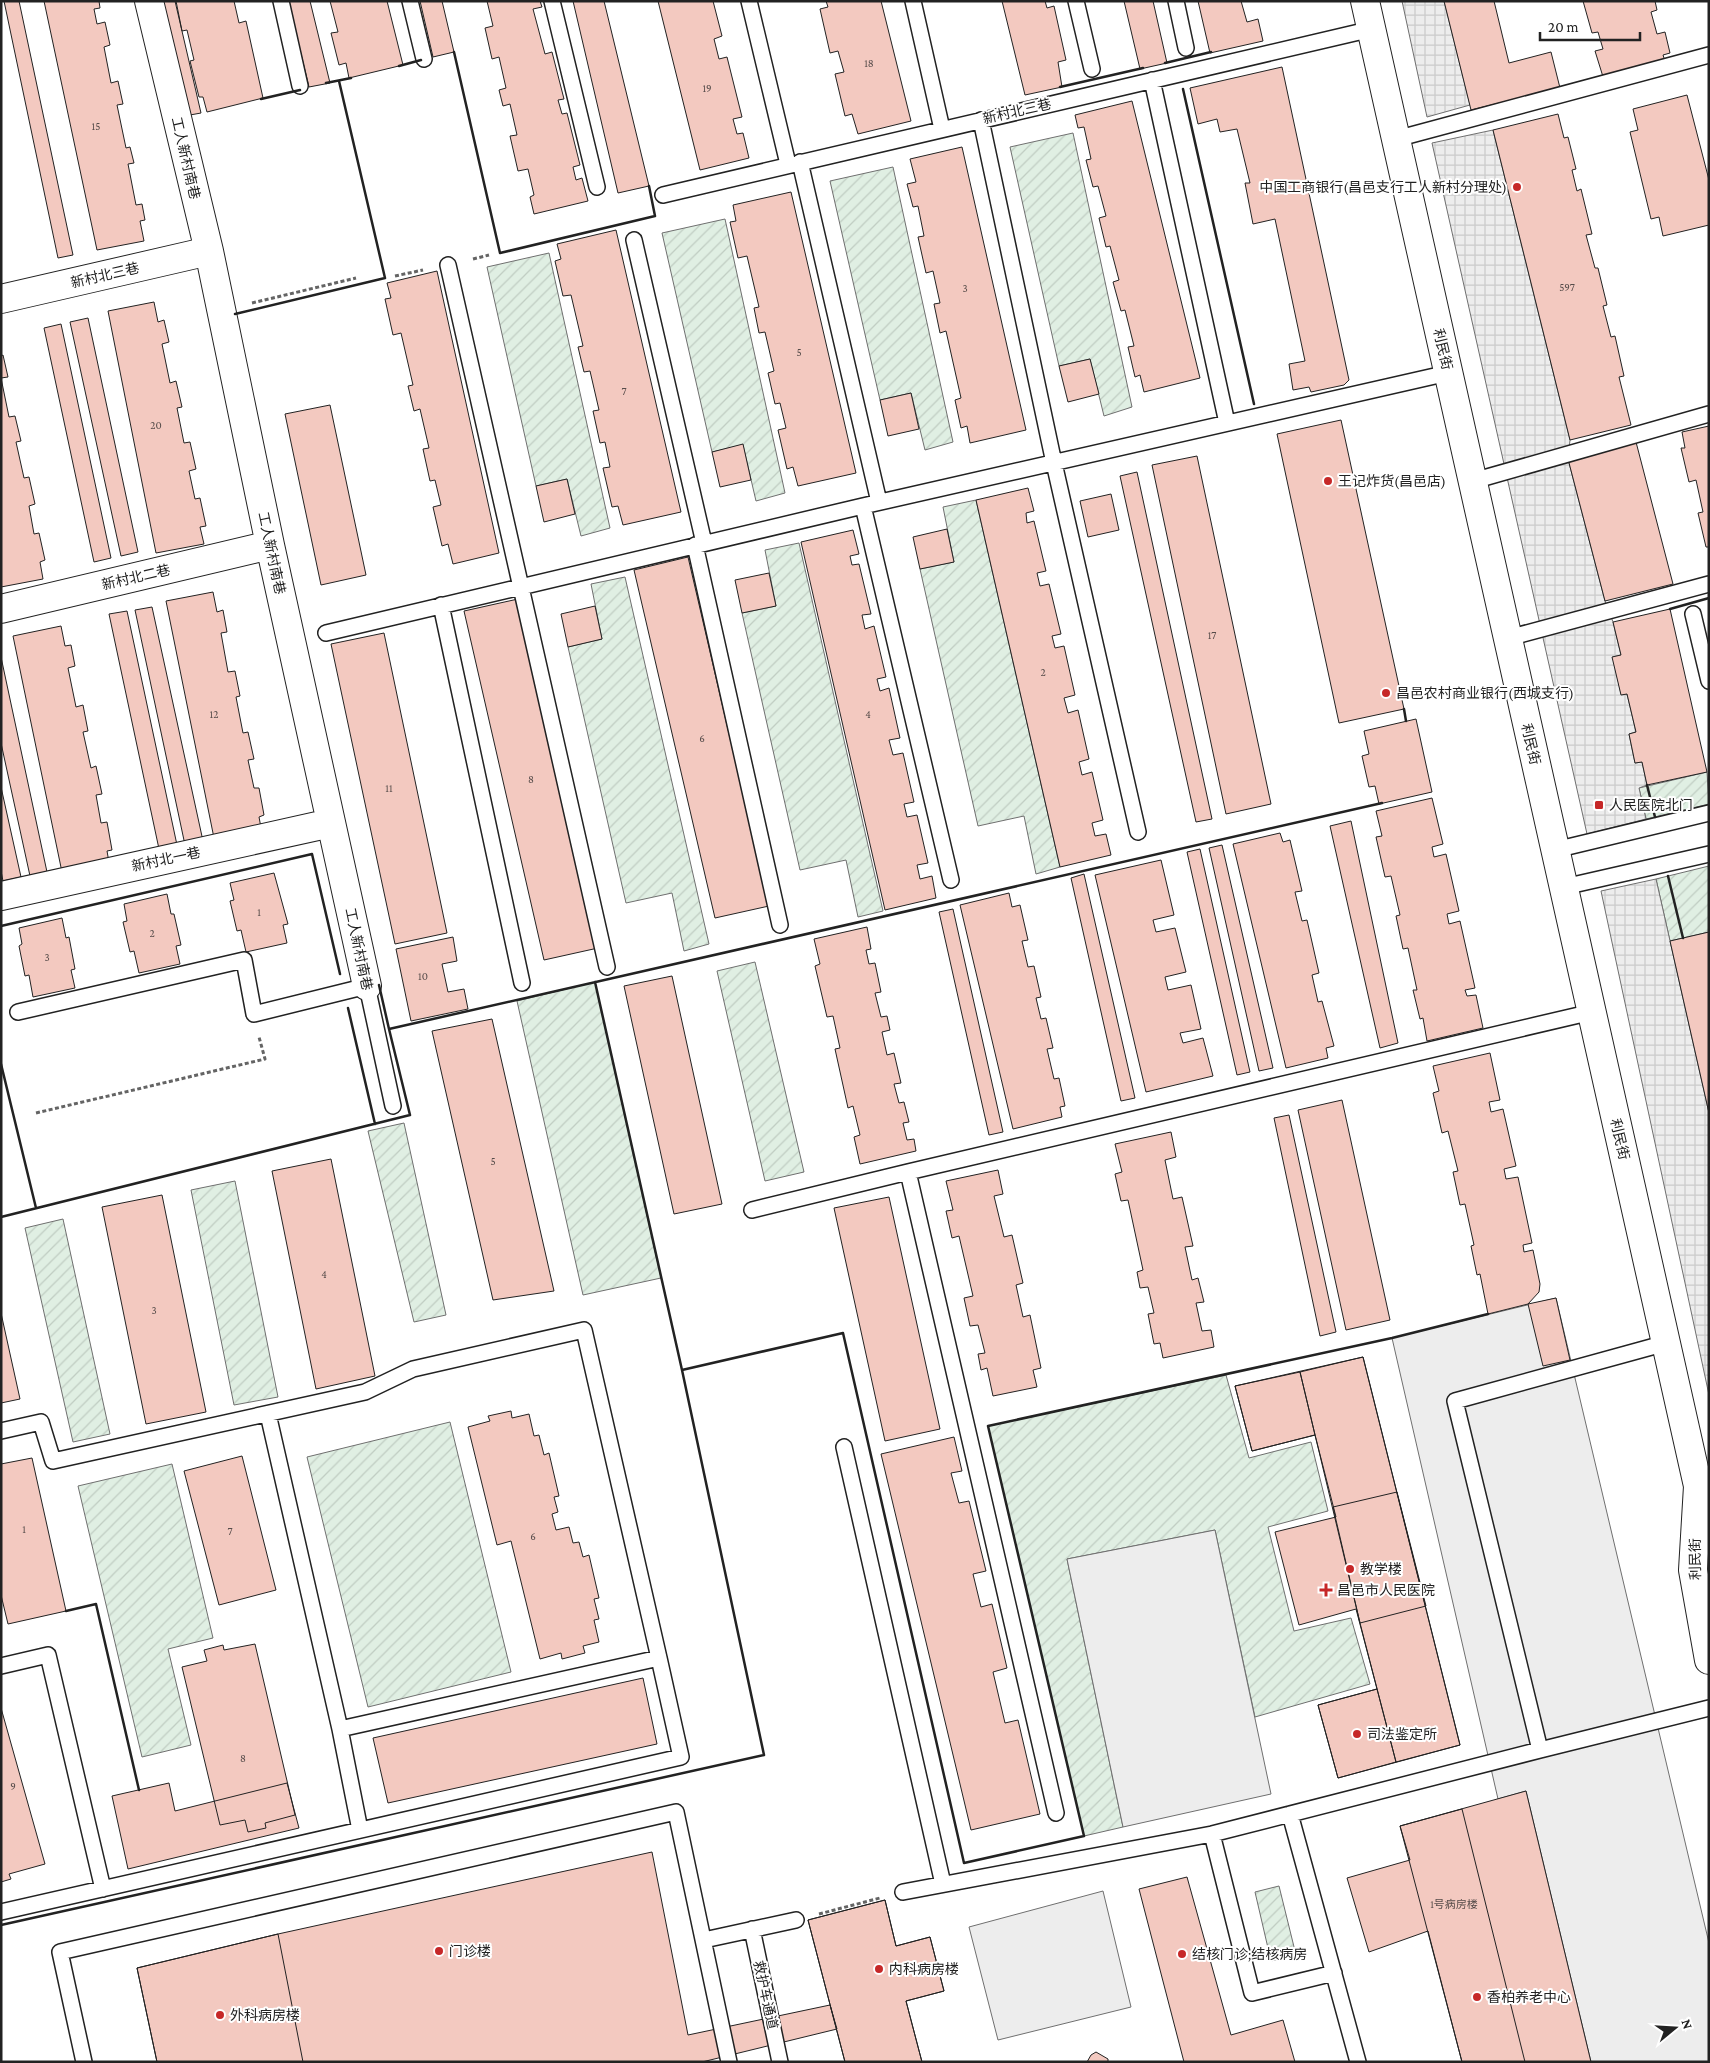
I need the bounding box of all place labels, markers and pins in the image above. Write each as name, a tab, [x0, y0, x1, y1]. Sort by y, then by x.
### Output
place label: 中国工商银行(昌邑支行工人新村分理处)	[1259, 179, 1507, 196]
marker: 中国工商银行(昌邑支行工人新村分理处)	[1511, 181, 1523, 193]
place label: 王记炸货(昌邑店)	[1338, 473, 1446, 490]
marker: 王记炸货(昌邑店)	[1322, 475, 1334, 487]
place label: 昌邑农村商业银行(西城支行)	[1396, 685, 1574, 702]
marker: 昌邑农村商业银行(西城支行)	[1380, 687, 1392, 699]
place label: 人民医院北门	[1609, 797, 1693, 813]
marker: 人民医院北门	[1593, 799, 1605, 811]
place label: 教学楼	[1360, 1561, 1402, 1577]
marker: 教学楼	[1344, 1563, 1356, 1575]
place label: 昌邑市人民医院	[1337, 1582, 1435, 1598]
marker: 昌邑市人民医院	[1319, 1583, 1333, 1597]
place label: 司法鉴定所	[1367, 1726, 1437, 1742]
marker: 司法鉴定所	[1351, 1728, 1363, 1740]
place label: 门诊楼	[449, 1943, 491, 1959]
marker: 门诊楼	[433, 1945, 445, 1957]
place label: 结核门诊;结核病房	[1192, 1946, 1307, 1962]
marker: 结核门诊;结核病房	[1176, 1948, 1188, 1960]
place label: 内科病房楼	[889, 1961, 959, 1977]
marker: 内科病房楼	[873, 1963, 885, 1975]
place label: 香柏养老中心	[1487, 1989, 1571, 2005]
marker: 香柏养老中心	[1471, 1991, 1483, 2003]
place label: 外科病房楼	[230, 2007, 300, 2023]
marker: 外科病房楼	[214, 2009, 226, 2021]

